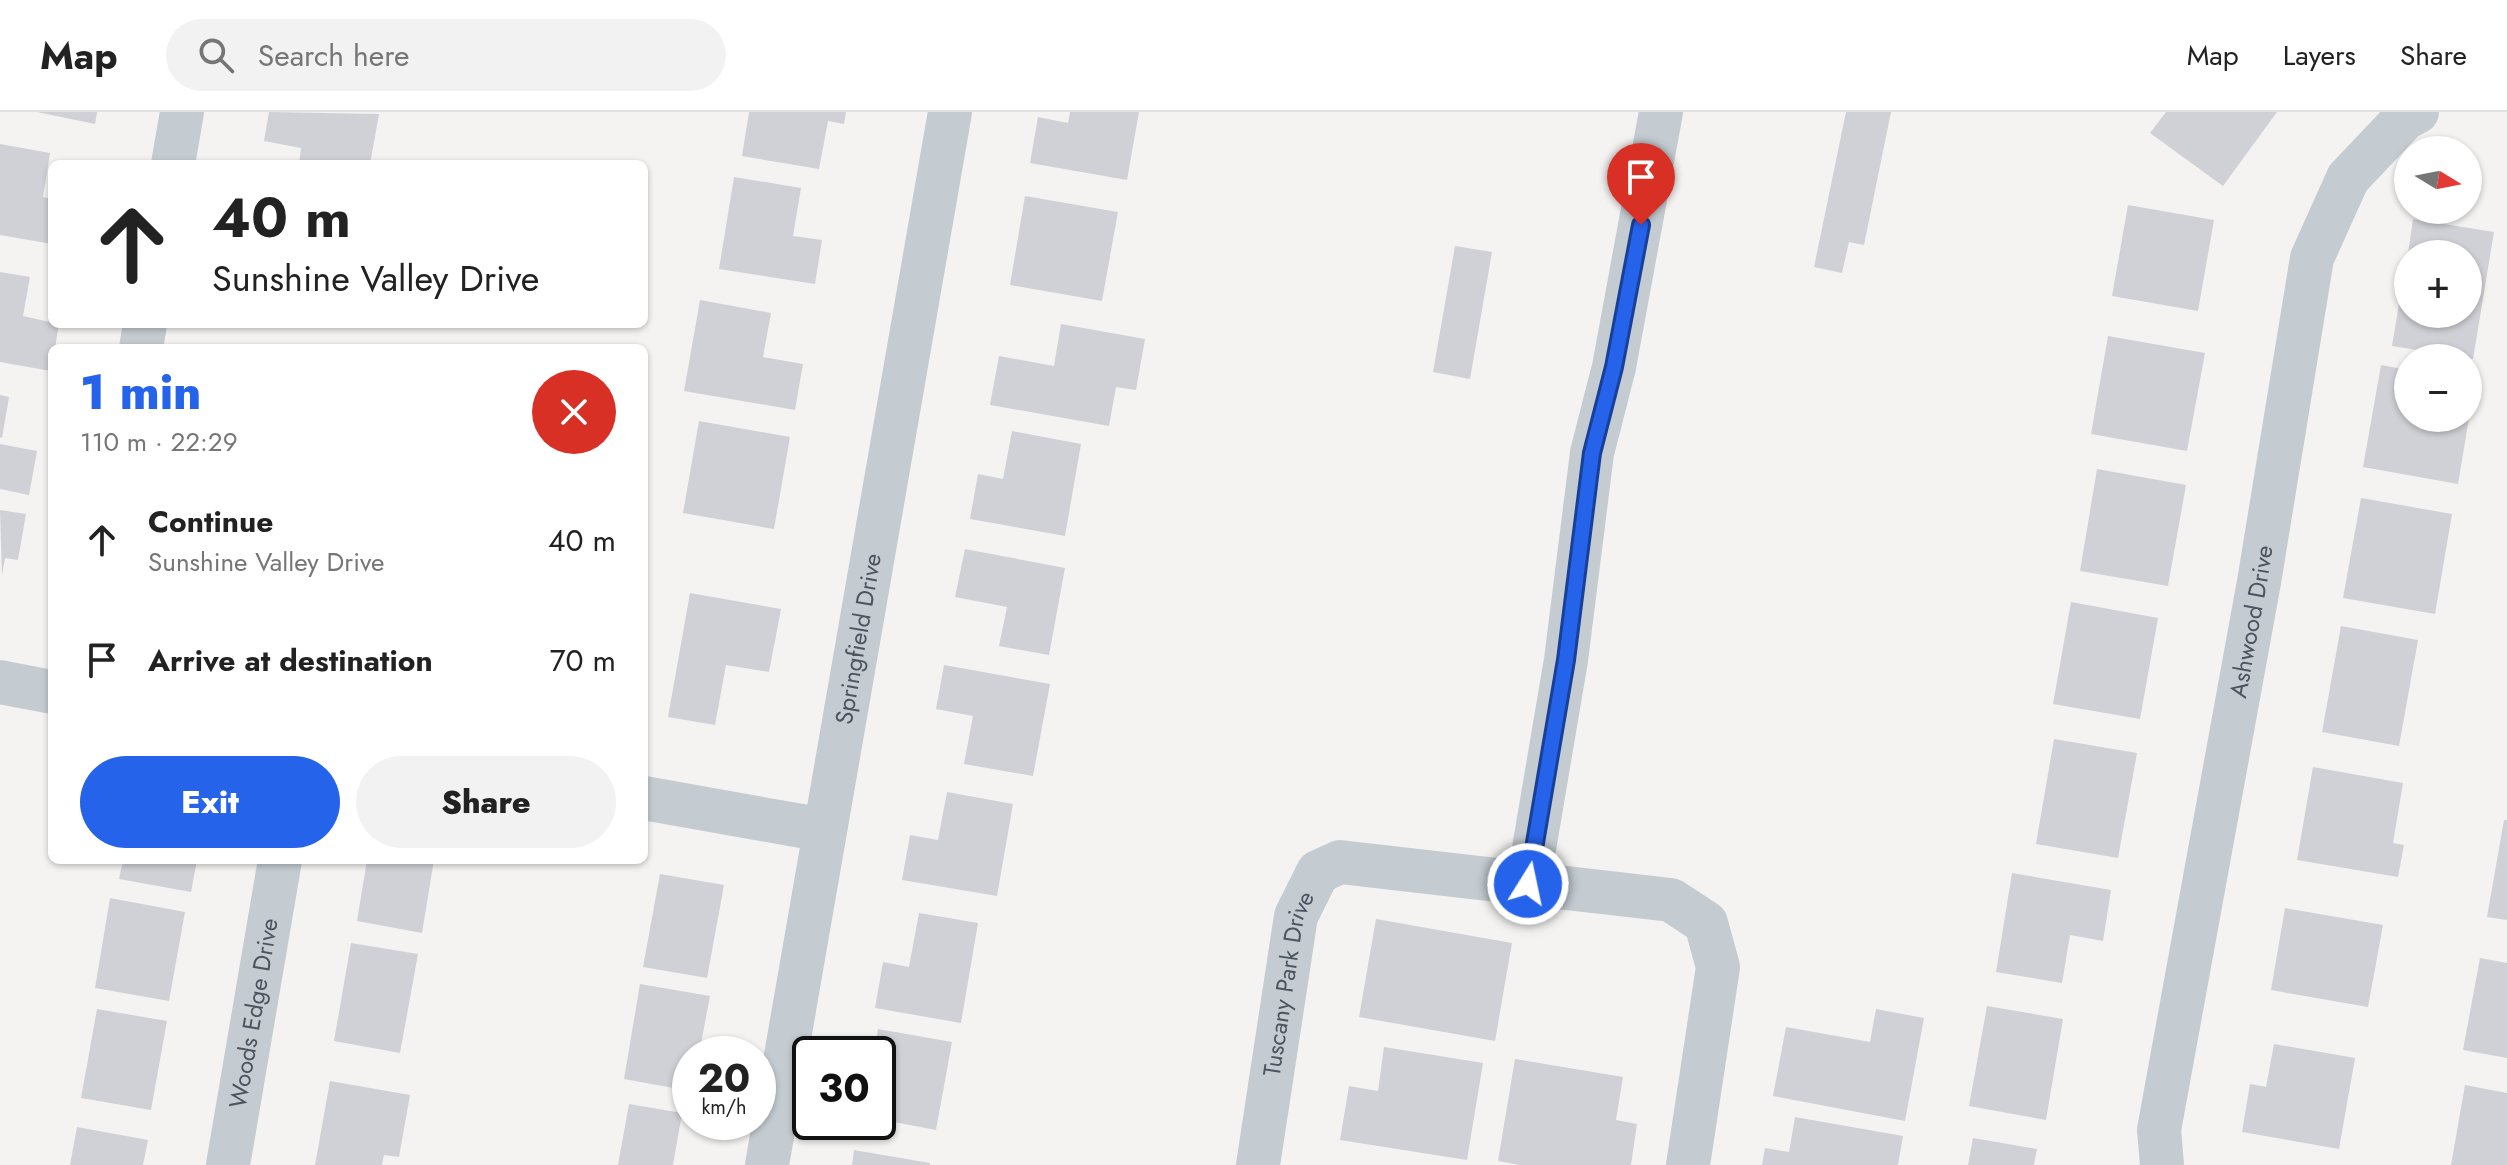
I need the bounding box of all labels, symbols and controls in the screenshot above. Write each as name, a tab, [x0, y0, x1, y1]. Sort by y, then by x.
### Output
search box	[166, 19, 726, 91]
text: Map	[40, 28, 118, 83]
icon: search	[194, 33, 238, 77]
text: Search here	[258, 34, 410, 77]
text: Map	[2187, 35, 2239, 76]
text: Layers	[2283, 35, 2356, 76]
text: Share	[2400, 35, 2467, 76]
north arrow	[2394, 136, 2482, 224]
map controls	[2394, 136, 2482, 432]
pin	[1607, 143, 1675, 225]
icon: arrive	[1619, 155, 1663, 199]
text: 40 m	[212, 177, 351, 258]
icon: ahead	[80, 192, 184, 296]
button: +	[2394, 240, 2482, 328]
text: Sunshine Valley Drive	[212, 252, 539, 304]
button: −	[2394, 344, 2482, 432]
text: 1 min	[80, 358, 201, 427]
button: close	[532, 370, 616, 454]
text: 110 m · 22:29	[80, 423, 238, 461]
text: Continue	[148, 500, 274, 543]
icon: ahead	[80, 518, 124, 562]
text: 40 m	[548, 519, 616, 562]
text: Sunshine Valley Drive	[148, 543, 384, 581]
street label: Ashwood Drive	[2220, 543, 2282, 701]
street label: Springfield Drive	[826, 551, 890, 727]
icon: arrive	[80, 638, 124, 682]
text: Arrive at destination	[148, 639, 433, 682]
text: 70 m	[550, 639, 616, 682]
button: Exit	[80, 756, 340, 848]
button: Share	[356, 756, 616, 848]
position arrow	[1486, 842, 1570, 926]
street label: Tuscany Park Drive	[1254, 884, 1323, 1079]
street label: Woods Edge Drive	[220, 915, 287, 1111]
speed limit sign: 30	[792, 1036, 896, 1140]
text: 20	[698, 1049, 750, 1107]
text: km/h	[701, 1093, 747, 1122]

